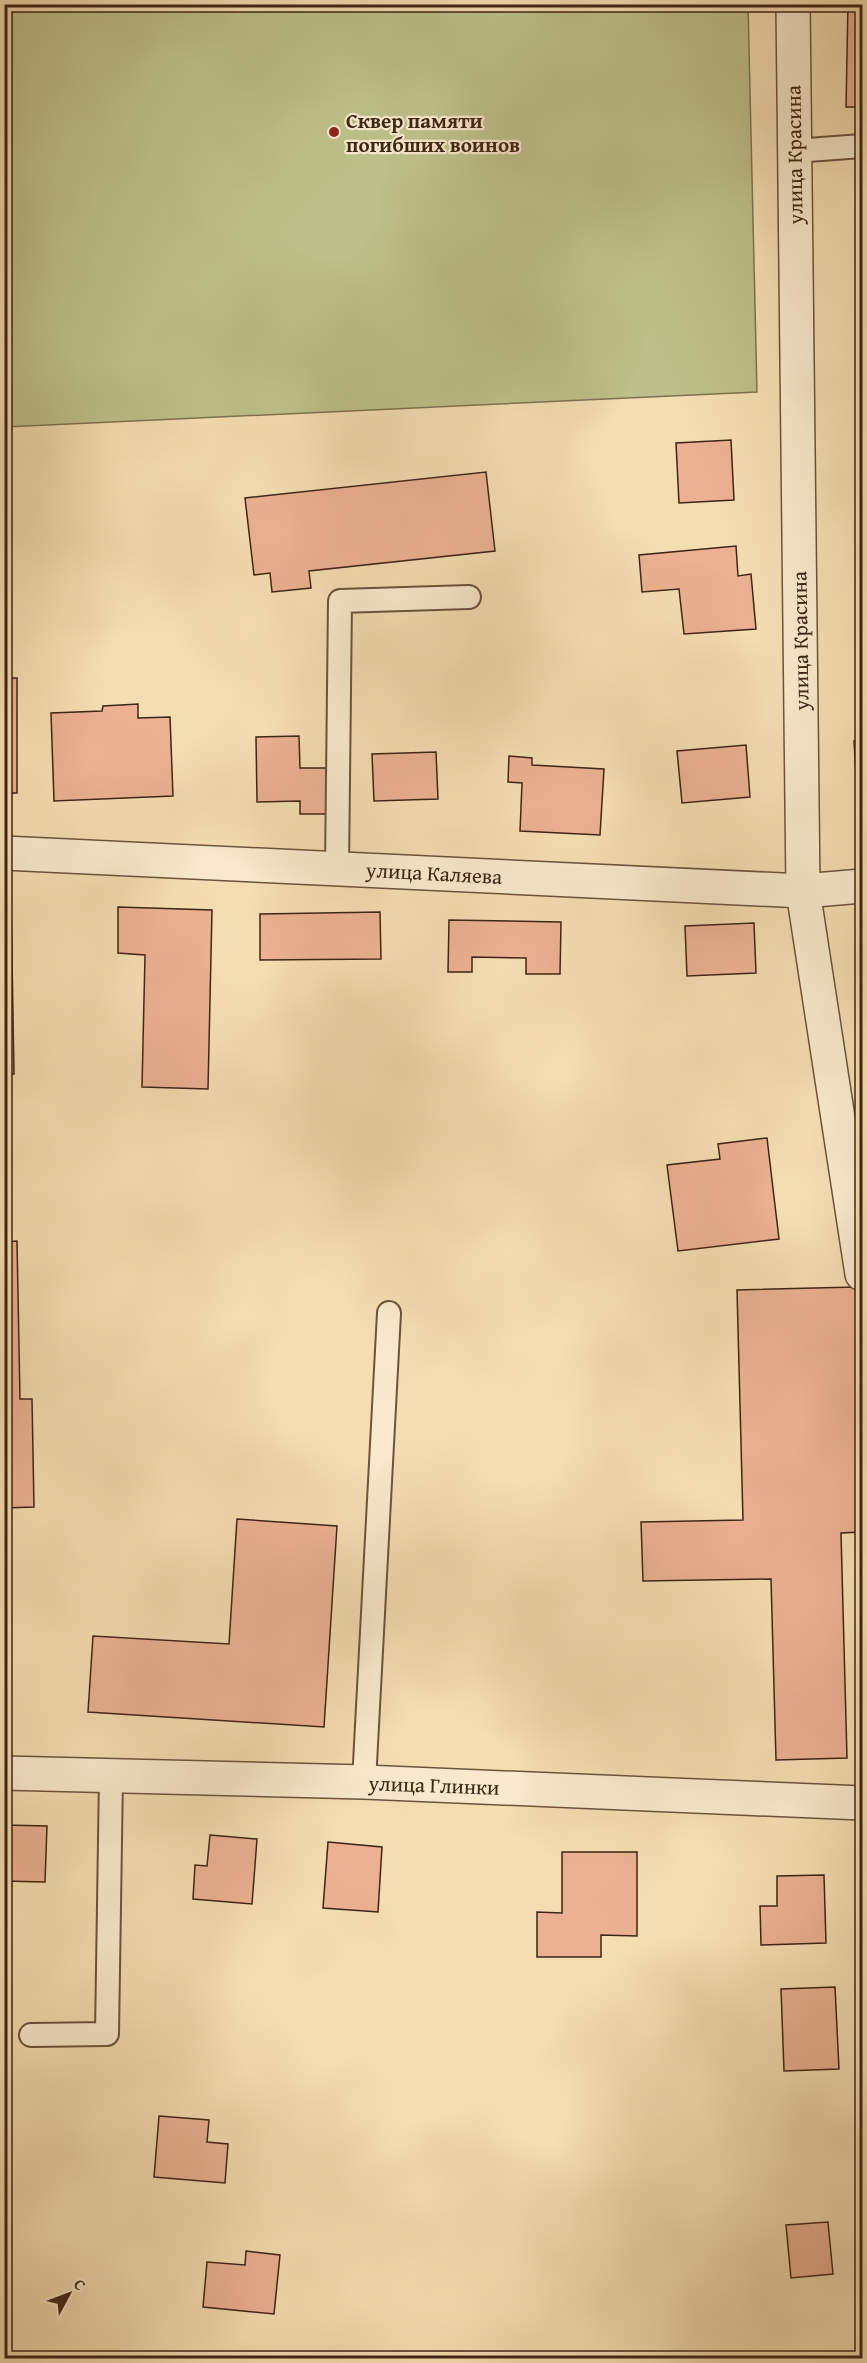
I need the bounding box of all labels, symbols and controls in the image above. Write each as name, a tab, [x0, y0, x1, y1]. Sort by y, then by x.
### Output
street label: улица Красина	[777, 85, 811, 226]
place label: Сквер памяти погибших воинов	[346, 105, 520, 160]
marker: Сквер памяти погибших воинов	[327, 125, 341, 139]
street label: улица Красина	[783, 571, 817, 712]
street label: улица Каляева	[364, 854, 503, 892]
street label: улица Глинки	[367, 1767, 500, 1803]
north arrow	[39, 2264, 99, 2324]
text: С	[68, 2273, 92, 2295]

